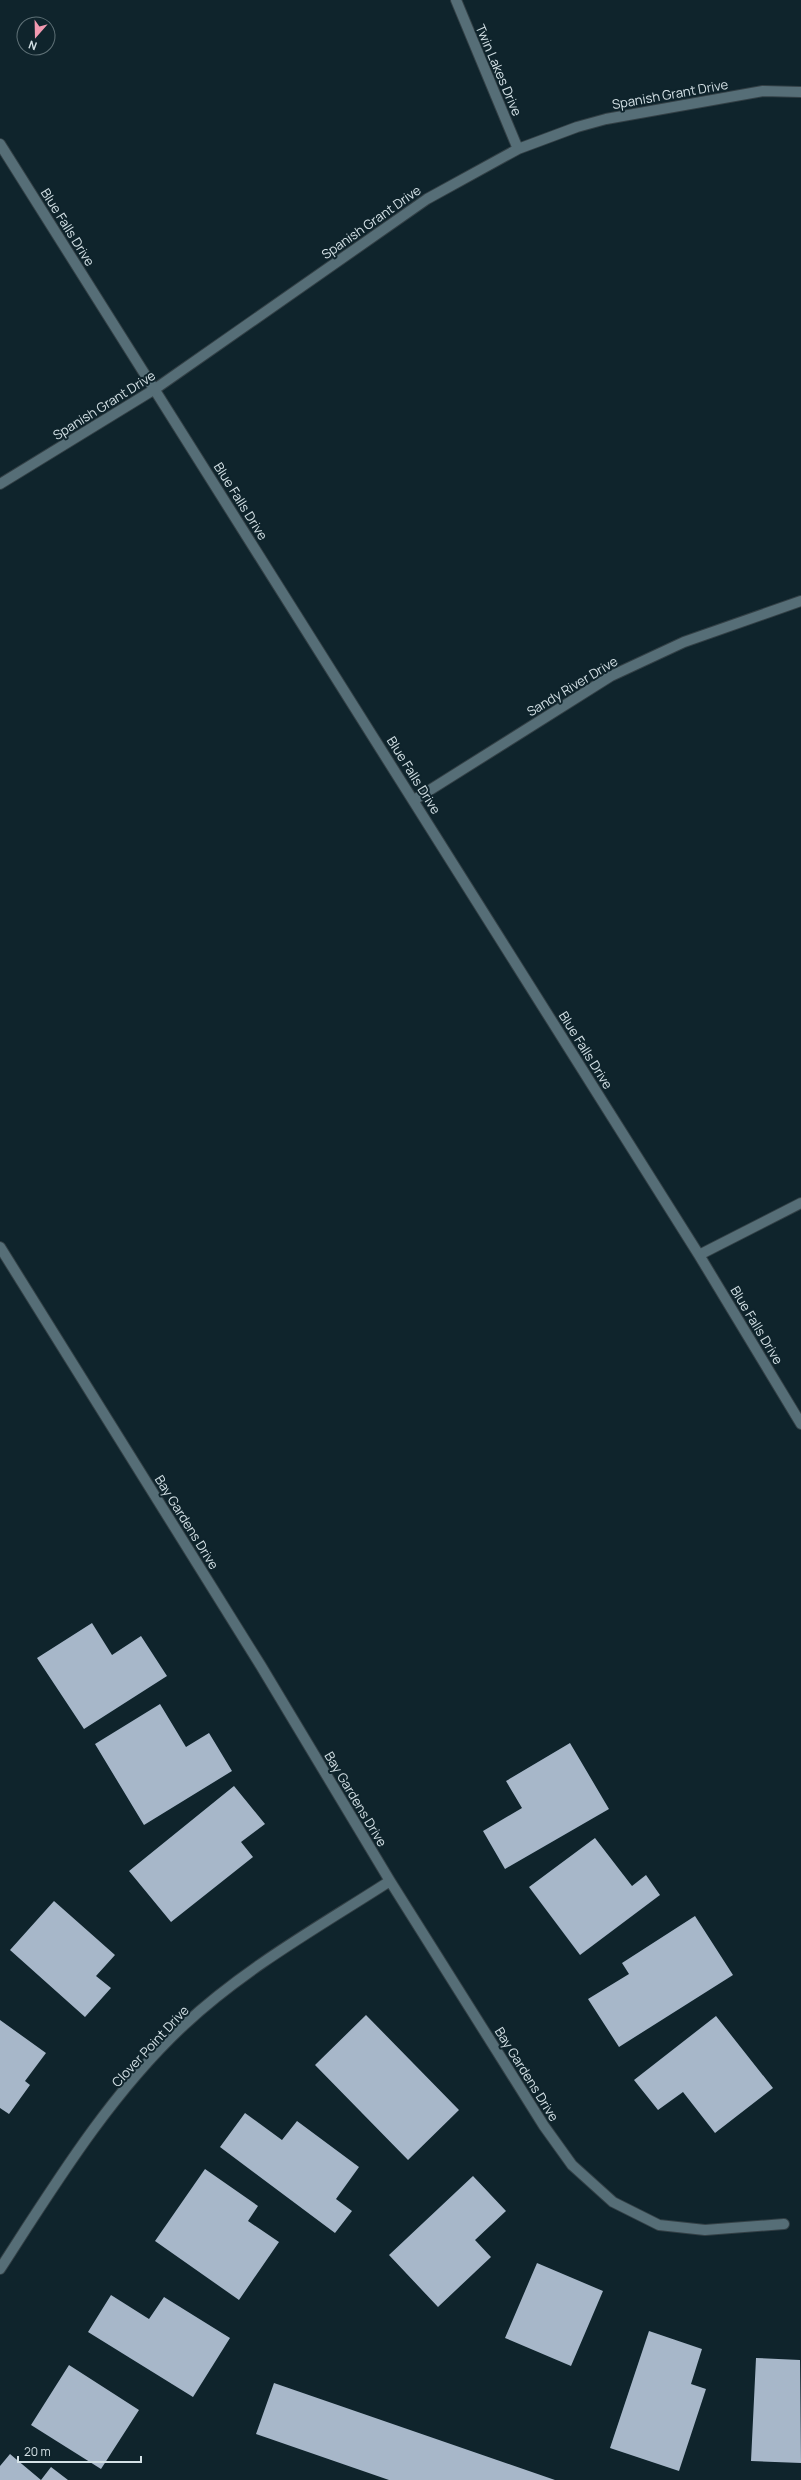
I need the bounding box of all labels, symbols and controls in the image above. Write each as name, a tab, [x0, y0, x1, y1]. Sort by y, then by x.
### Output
north arrow	[16, 16, 56, 56]
street label: Twin Lakes Drive	[472, 21, 527, 119]
text: N	[26, 37, 39, 54]
street label: Spanish Grant Drive	[611, 75, 730, 113]
street label: Spanish Grant Drive	[318, 181, 425, 263]
street label: Blue Falls Drive	[37, 185, 99, 270]
street label: Spanish Grant Drive	[49, 366, 159, 444]
street label: Blue Falls Drive	[210, 459, 272, 544]
street label: Sandy River Drive	[523, 652, 621, 720]
street label: Blue Falls Drive	[383, 733, 445, 818]
street label: Blue Falls Drive	[555, 1008, 617, 1093]
street label: Blue Falls Drive	[727, 1283, 788, 1368]
street label: Bay Gardens Drive	[151, 1471, 223, 1573]
street label: Bay Gardens Drive	[321, 1748, 392, 1850]
street label: Clover Point Drive	[107, 2001, 193, 2091]
street label: Bay Gardens Drive	[491, 2023, 563, 2125]
scale bar	[18, 2438, 141, 2464]
text: 20 m	[24, 2443, 51, 2460]

